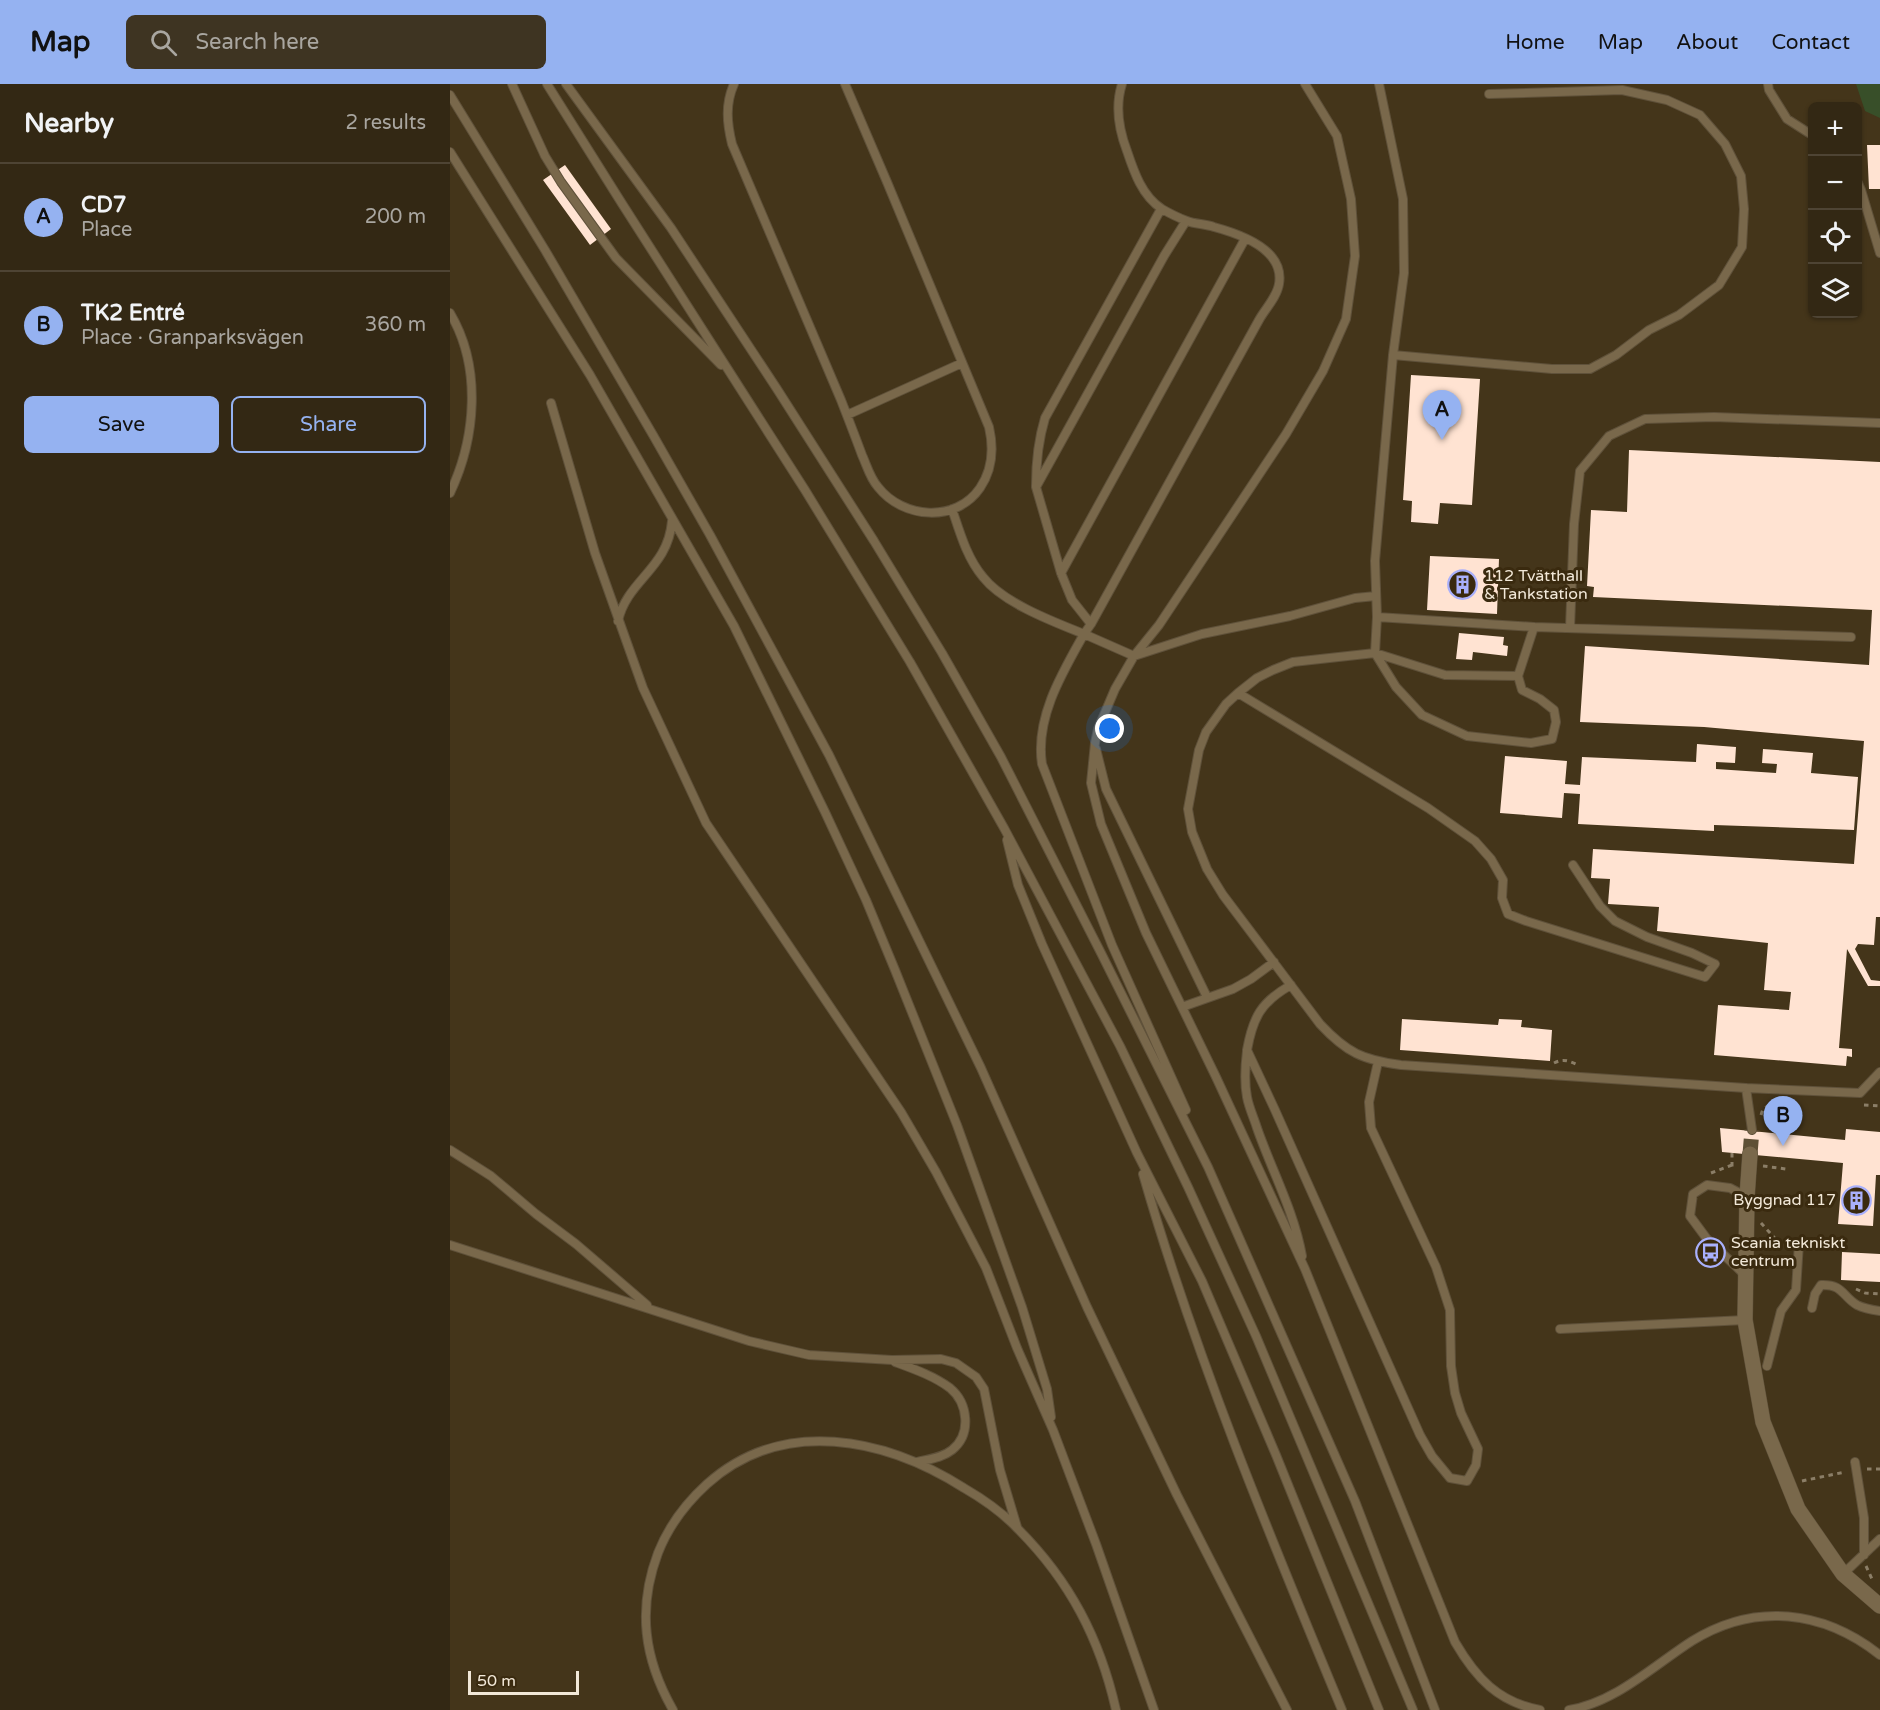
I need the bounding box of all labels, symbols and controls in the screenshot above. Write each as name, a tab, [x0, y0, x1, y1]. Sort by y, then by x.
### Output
search box	[126, 15, 546, 69]
text: Map	[30, 25, 90, 59]
icon: search	[147, 26, 180, 59]
text: Search here	[195, 29, 319, 55]
text: Home	[1505, 30, 1565, 55]
text: Map	[1598, 30, 1643, 55]
text: About	[1676, 30, 1738, 55]
text: Contact	[1771, 30, 1850, 55]
map controls	[1808, 102, 1862, 318]
button: +	[1808, 102, 1862, 156]
text: Nearby	[24, 108, 114, 139]
text: 2 results	[346, 111, 426, 135]
button: −	[1808, 156, 1862, 210]
text: CD7	[81, 192, 127, 218]
text: A	[36, 205, 51, 229]
text: 200 m	[365, 205, 426, 229]
button: locate	[1808, 210, 1862, 264]
text: Place	[81, 218, 132, 242]
button: layers	[1808, 264, 1862, 318]
text: TK2 Entré	[81, 300, 185, 326]
text: B	[37, 313, 50, 337]
text: 360 m	[365, 313, 426, 337]
text: Place · Granparksvägen	[81, 326, 304, 350]
pin: A	[1422, 390, 1462, 440]
button: Save	[24, 396, 219, 453]
button: Share	[231, 396, 426, 453]
place label: 112 Tvätthall & Tankstation	[1484, 566, 1588, 604]
building icon: 112 Tvätthall & Tankstation	[1447, 569, 1479, 601]
your location	[1095, 714, 1124, 743]
pin: B	[1764, 1096, 1802, 1146]
building icon: Byggnad 117	[1841, 1184, 1873, 1216]
place label: Byggnad 117	[1733, 1190, 1836, 1210]
place label: Scania tekniskt centrum	[1731, 1233, 1845, 1271]
bus stop icon: Scania tekniskt centrum	[1694, 1236, 1726, 1268]
scale bar	[468, 1668, 579, 1696]
text: 50 m	[477, 1671, 516, 1691]

